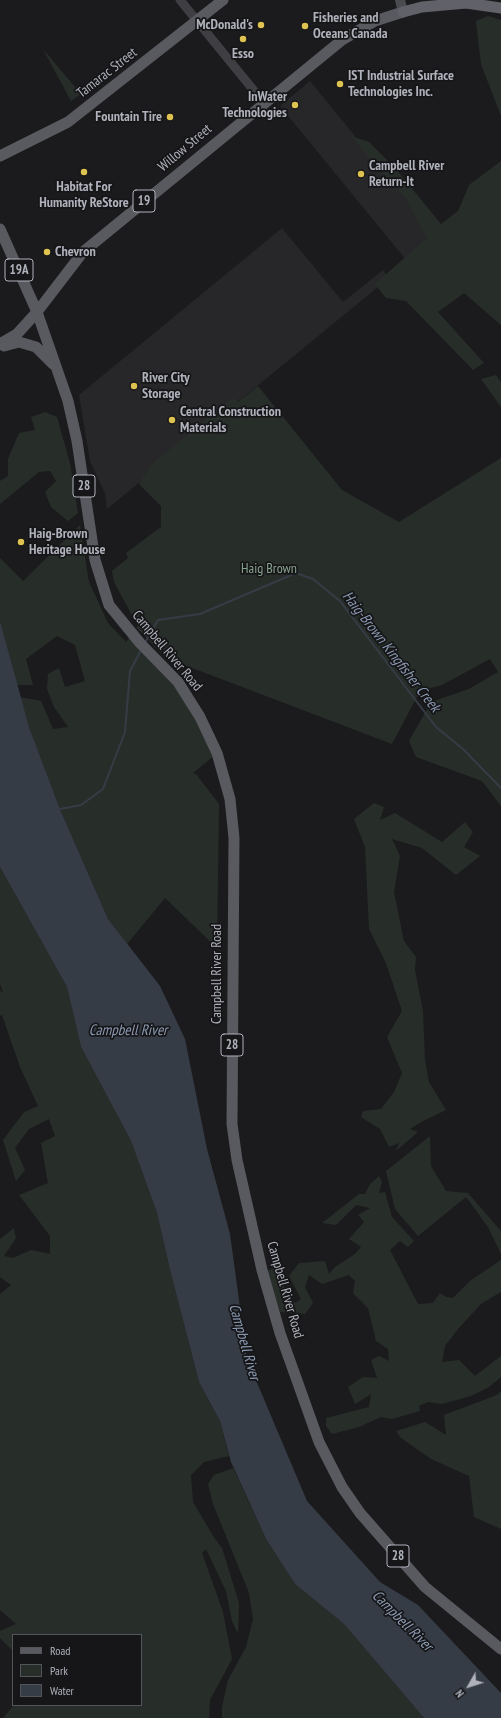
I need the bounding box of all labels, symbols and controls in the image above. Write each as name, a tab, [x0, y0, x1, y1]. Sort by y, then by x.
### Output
place label: Fisheries and Oceans Canada	[313, 10, 387, 42]
place label: McDonald's	[196, 17, 253, 33]
marker: McDonald's	[256, 20, 266, 30]
marker: Fisheries and Oceans Canada	[300, 21, 310, 31]
marker: Esso	[238, 34, 248, 44]
street label: Tamarac Street	[74, 44, 140, 102]
place label: Esso	[232, 46, 254, 62]
place label: IST Industrial Surface Technologies Inc.	[348, 68, 454, 100]
marker: IST Industrial Surface Technologies Inc.	[335, 79, 345, 89]
place label: InWater Technologies	[222, 89, 287, 122]
marker: InWater Technologies	[290, 100, 300, 110]
place label: Fountain Tire	[95, 109, 162, 125]
marker: Fountain Tire	[165, 112, 175, 122]
street label: Willow Street	[155, 121, 215, 175]
place label: Campbell River Return-It	[369, 158, 444, 190]
marker: Habitat For Humanity ReStore	[79, 167, 89, 177]
marker: Campbell River Return-It	[356, 169, 366, 179]
place label: Habitat For Humanity ReStore	[39, 179, 129, 212]
road number: 19	[133, 190, 155, 212]
place label: Chevron	[55, 244, 96, 260]
marker: Chevron	[42, 247, 52, 257]
road number: 19A	[5, 259, 33, 281]
place label: River City Storage	[142, 370, 190, 402]
marker: River City Storage	[129, 381, 139, 391]
place label: Central Construction Materials	[180, 404, 281, 436]
marker: Central Construction Materials	[167, 415, 177, 425]
road number: 28	[73, 475, 95, 497]
place label: Haig-Brown Heritage House	[29, 526, 105, 558]
marker: Haig-Brown Heritage House	[16, 537, 26, 547]
park label: Haig Brown	[241, 561, 297, 577]
water label: Haig-Brown Kingfisher Creek	[338, 588, 444, 716]
street label: Campbell River Road	[128, 607, 206, 695]
street label: Campbell River Road	[209, 924, 225, 1024]
water label: Campbell River	[89, 1022, 167, 1040]
road number: 28	[221, 1034, 243, 1056]
street label: Campbell River Road	[263, 1240, 307, 1340]
water label: Campbell River	[225, 1302, 263, 1382]
road number: 28	[387, 1545, 409, 1567]
water label: Campbell River	[368, 1587, 436, 1655]
legend	[12, 1634, 142, 1706]
text: Road	[50, 1643, 70, 1658]
text: Park	[50, 1663, 68, 1678]
north arrow	[449, 1666, 489, 1706]
text: Water	[50, 1683, 74, 1698]
text: N	[452, 1687, 467, 1700]

